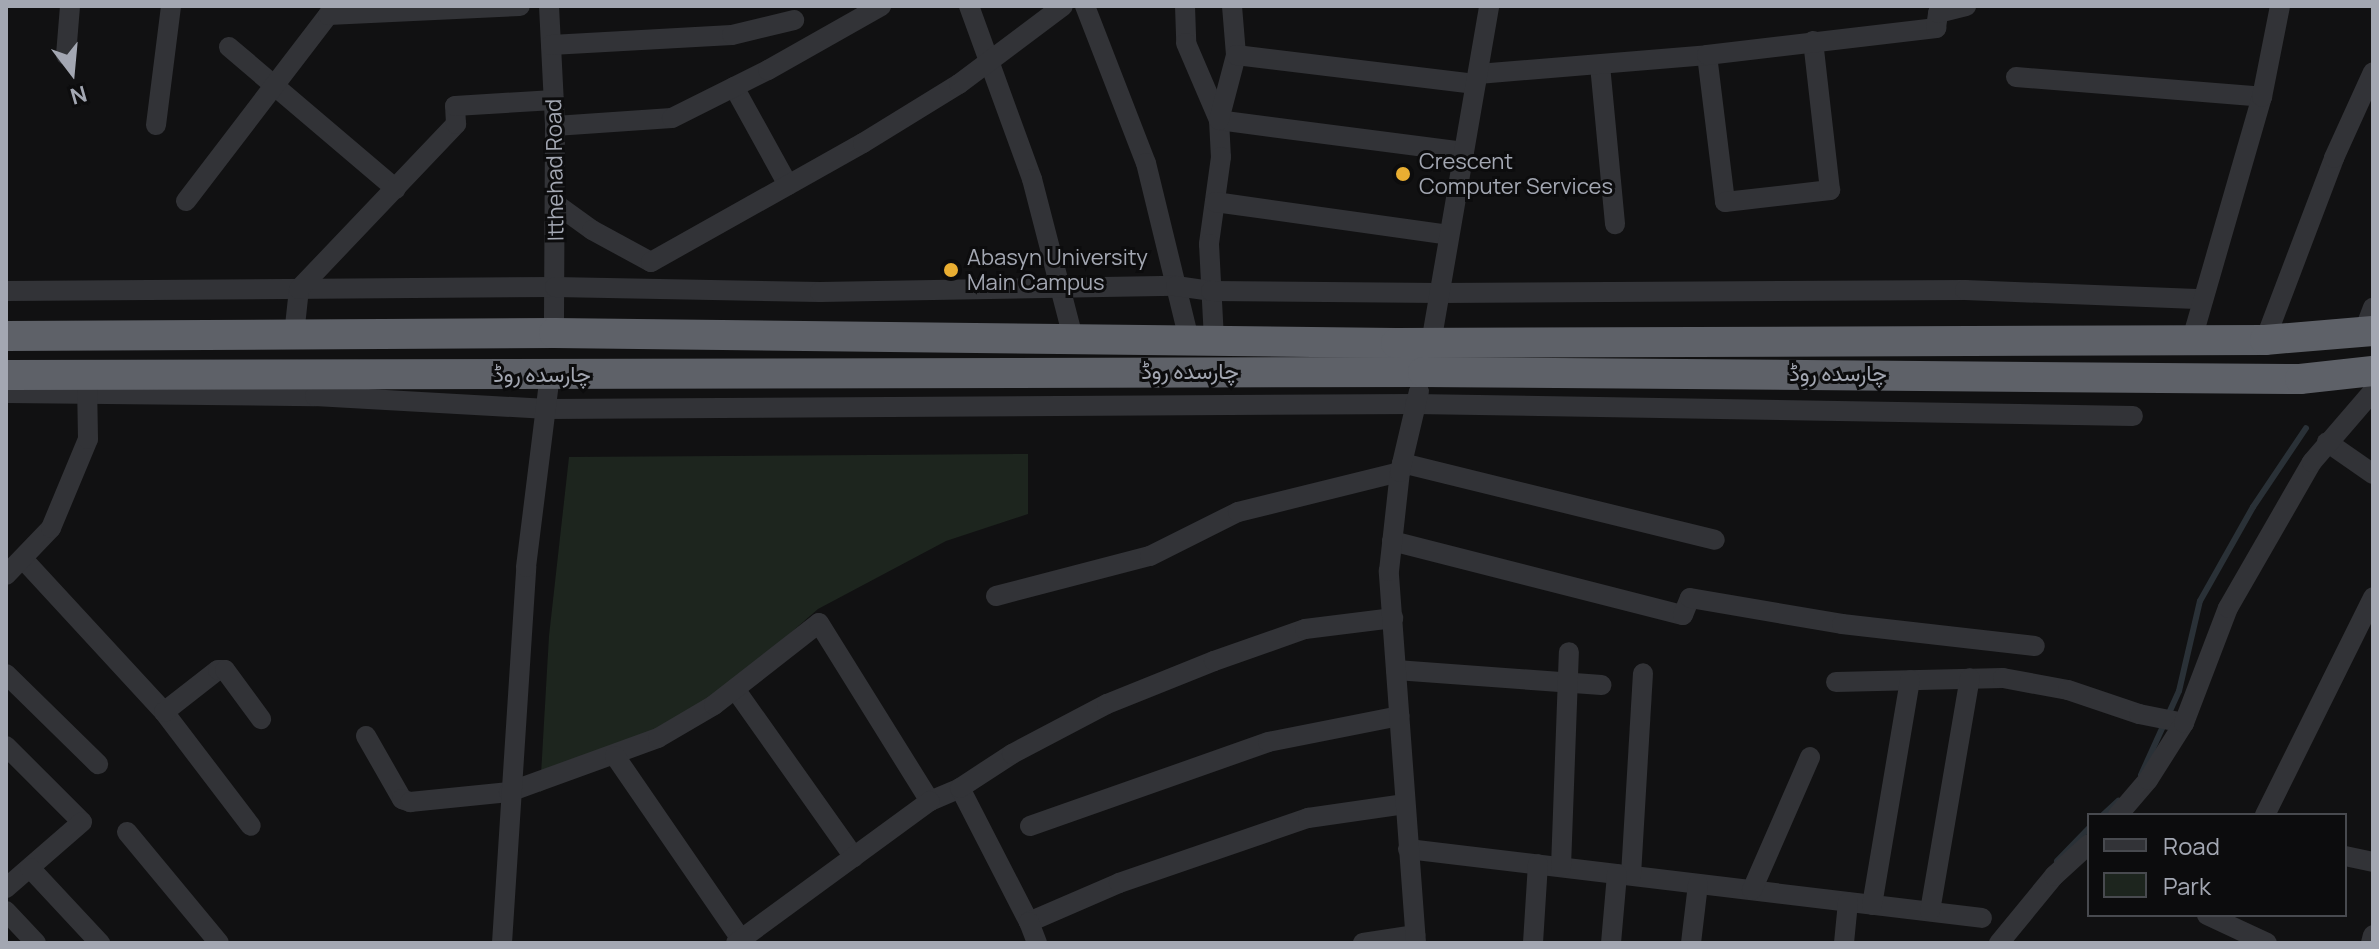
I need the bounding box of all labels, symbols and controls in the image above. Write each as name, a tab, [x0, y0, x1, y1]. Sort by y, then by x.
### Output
north arrow	[32, 32, 112, 112]
text: N	[67, 78, 90, 112]
street label: Itthehad Road	[541, 99, 569, 241]
place label: Crescent Computer Services	[1419, 148, 1613, 200]
marker: Crescent Computer Services	[1394, 165, 1412, 183]
place label: Abasyn University Main Campus	[967, 244, 1148, 296]
marker: Abasyn University Main Campus	[942, 261, 960, 279]
street label: چارسدہ روڈ	[1141, 359, 1239, 385]
street label: چارسدہ روڈ	[1789, 361, 1887, 387]
street label: چارسدہ روڈ	[493, 362, 591, 388]
legend	[2087, 813, 2347, 917]
text: Road	[2163, 829, 2220, 862]
text: Park	[2163, 869, 2211, 902]

